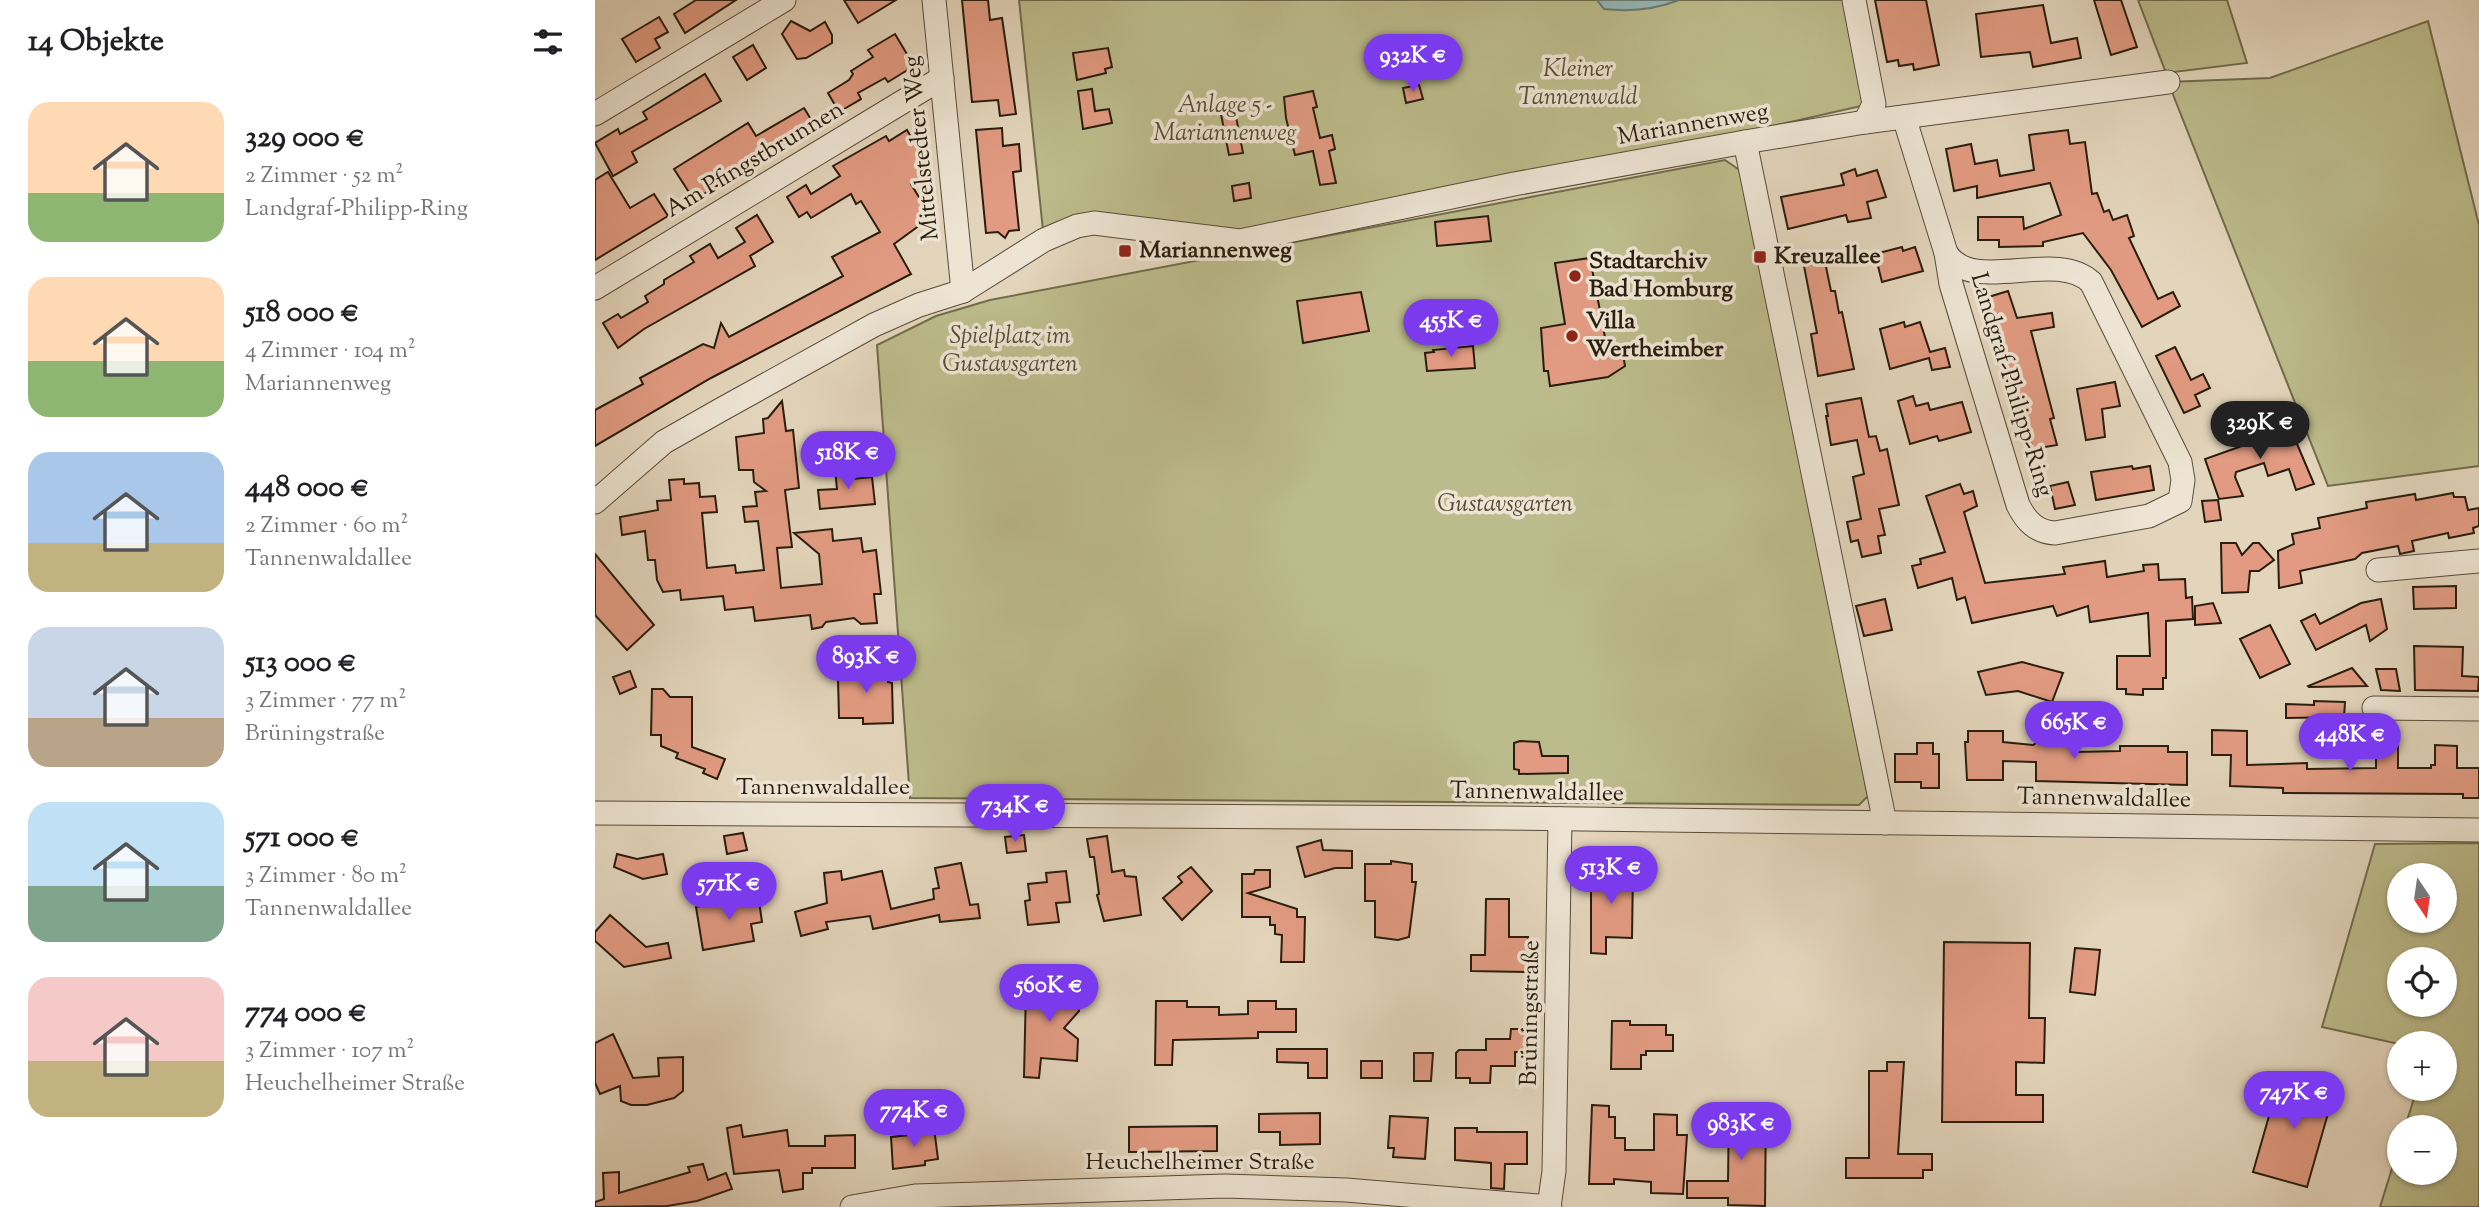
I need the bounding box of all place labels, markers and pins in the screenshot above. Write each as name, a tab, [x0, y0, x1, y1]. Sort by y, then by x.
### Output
pin: 932K €	[1356, 34, 1470, 94]
place label: Mariannenweg	[1139, 234, 1292, 268]
place label: Kreuzallee	[1774, 240, 1881, 274]
marker: Mariannenweg	[1117, 243, 1133, 259]
place label: Stadtarchiv Bad Homburg	[1589, 245, 1733, 307]
marker: Kreuzallee	[1752, 249, 1768, 265]
marker: Stadtarchiv Bad Homburg	[1567, 268, 1583, 284]
pin: 455K €	[1394, 300, 1508, 359]
place label: Villa Wertheimber	[1586, 305, 1724, 367]
marker: Villa Wertheimber	[1564, 328, 1580, 344]
pin: 329K €	[2203, 402, 2317, 461]
pin: 518K €	[791, 432, 905, 491]
pin: 893K €	[809, 636, 923, 695]
pin: 665K €	[2017, 702, 2131, 761]
pin: 448K €	[2293, 714, 2407, 773]
pin: 734K €	[958, 784, 1072, 844]
pin: 513K €	[1554, 846, 1668, 906]
pin: 571K €	[672, 862, 786, 922]
pin: 560K €	[992, 964, 1106, 1024]
pin: 747K €	[2237, 1072, 2351, 1131]
pin: 774K €	[857, 1090, 971, 1149]
pin: 983K €	[1684, 1102, 1798, 1162]

